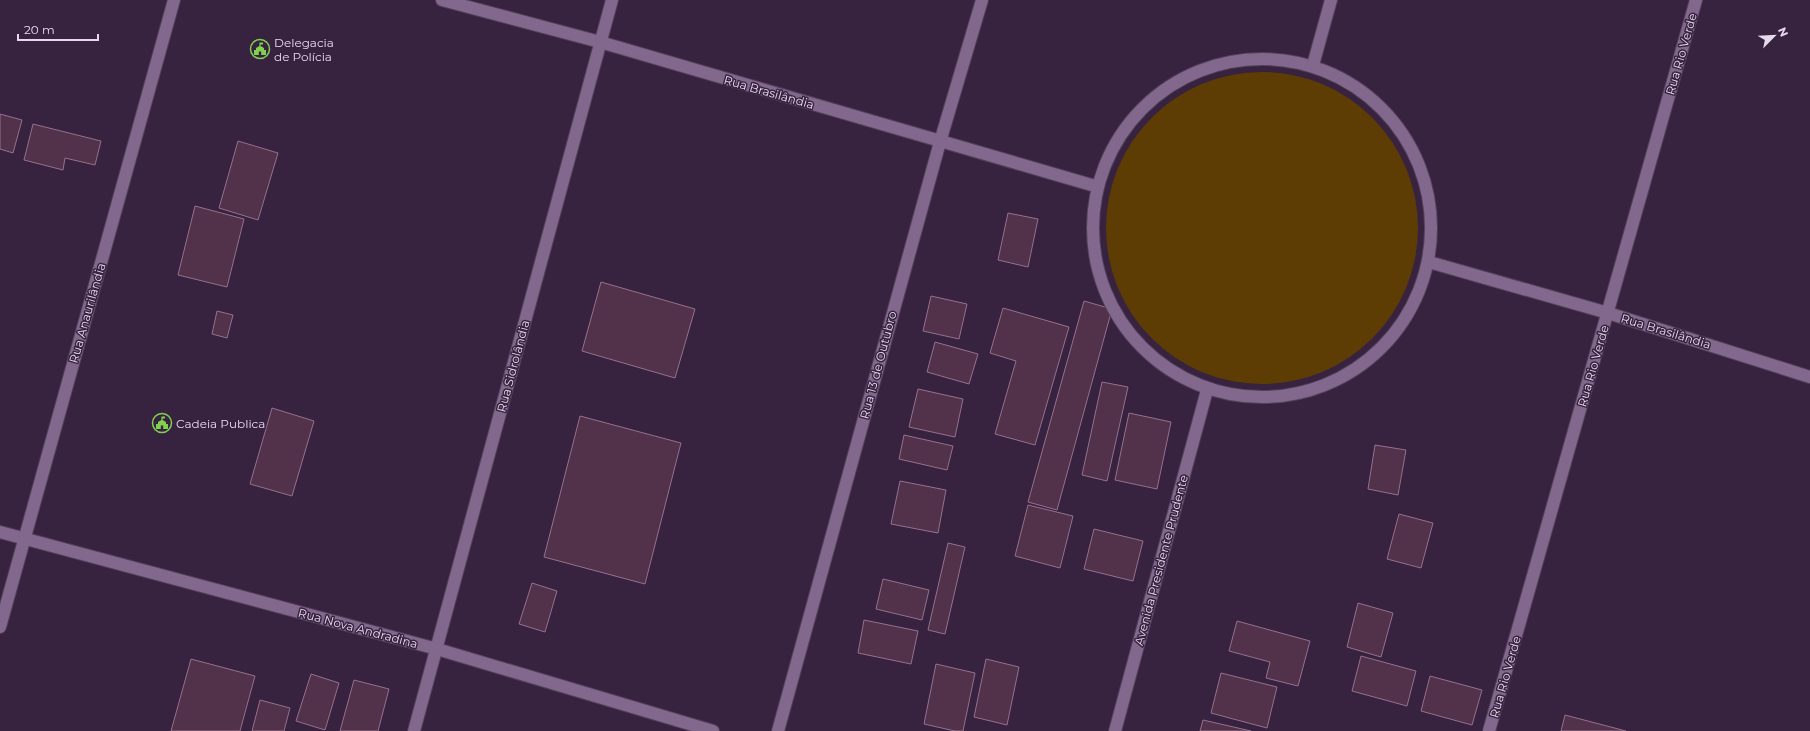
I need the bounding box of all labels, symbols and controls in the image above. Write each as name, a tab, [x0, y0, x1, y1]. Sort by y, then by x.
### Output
street label: Rua Rio Verde	[1662, 11, 1700, 97]
scale bar	[18, 16, 98, 42]
north arrow	[1754, 16, 1794, 56]
text: 20 m	[24, 22, 55, 37]
text: N	[1775, 25, 1791, 39]
place label: Delegacia de Polícia	[274, 35, 334, 64]
public building icon: Delegacia de Polícia	[249, 38, 271, 60]
street label: Rua Brasilândia	[722, 72, 816, 112]
street label: Rua Anaurilândia	[66, 261, 108, 365]
street label: Rua 13 de Outubro	[856, 309, 900, 421]
street label: Rua Brasilândia	[1619, 310, 1713, 352]
street label: Rua Sidrolândia	[493, 318, 533, 414]
street label: Rua Rio Verde	[1574, 323, 1612, 409]
public building icon: Cadeia Publica	[151, 412, 173, 434]
place label: Cadeia Publica	[176, 416, 265, 431]
street label: Avenida Presidente Prudente	[1131, 473, 1191, 647]
street label: Rua Nova Andradina	[296, 605, 420, 651]
street label: Rua Rio Verde	[1486, 634, 1524, 720]

